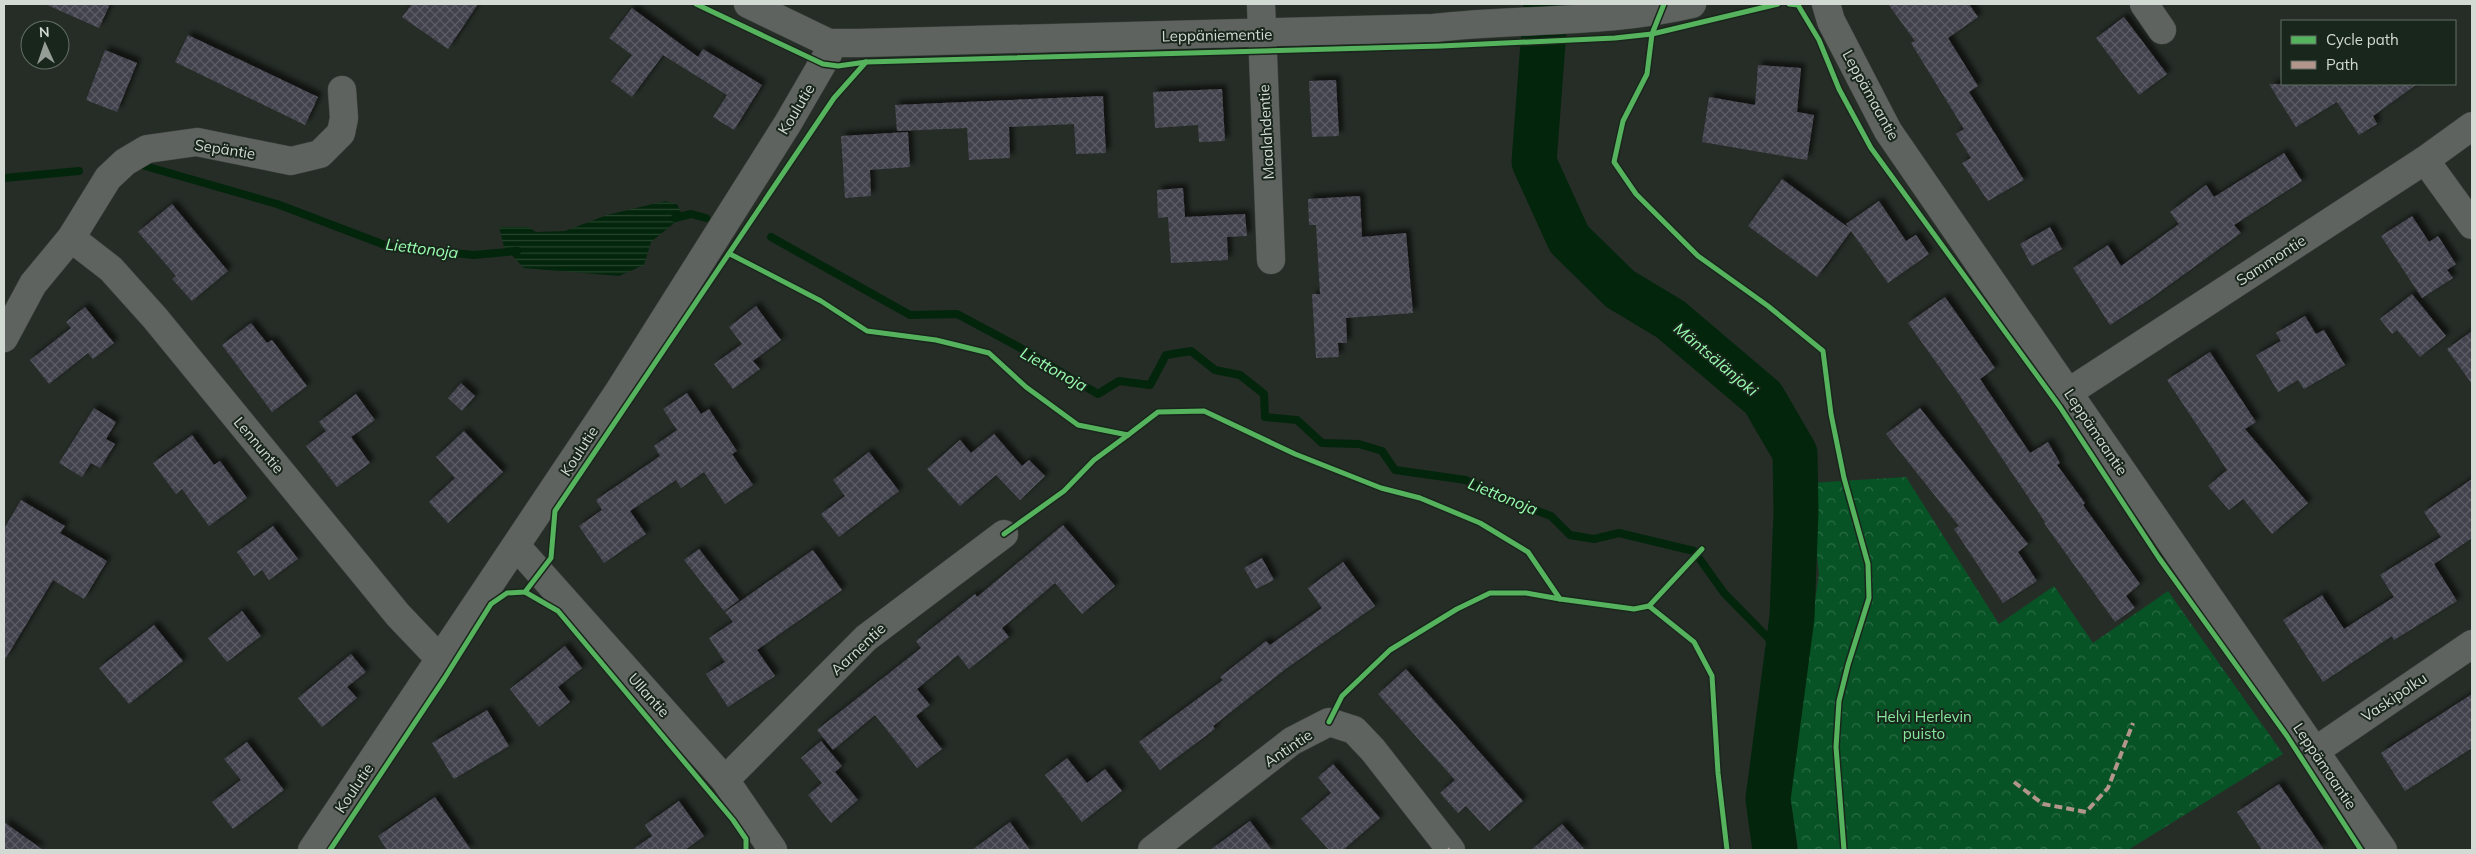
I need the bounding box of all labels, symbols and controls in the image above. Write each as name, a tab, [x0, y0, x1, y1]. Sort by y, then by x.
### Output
north arrow	[20, 20, 70, 70]
legend	[2281, 20, 2456, 85]
text: N	[39, 23, 50, 41]
street label: Leppäniementie	[1161, 25, 1273, 45]
text: Cycle path	[2326, 30, 2399, 49]
street label: Leppämaantie	[1838, 47, 1904, 143]
text: Path	[2326, 55, 2358, 74]
street label: Koulutie	[773, 80, 819, 138]
street label: Maalahdentie	[1254, 84, 1278, 180]
street label: Sepäntie	[193, 135, 257, 163]
street label: Sammontie	[2233, 231, 2309, 289]
water label: Liettonoja	[384, 234, 460, 262]
water label: Mäntsälänjoki	[1670, 318, 1762, 400]
water label: Liettonoja	[1017, 343, 1091, 396]
street label: Leppämaantie	[2060, 385, 2132, 479]
street label: Lennuntie	[230, 413, 288, 477]
street label: Koulutie	[556, 422, 602, 480]
water label: Liettonoja	[1465, 473, 1541, 519]
street label: Aarnentie	[827, 619, 889, 679]
street label: Vaskipolku	[2358, 668, 2430, 726]
street label: Ullantie	[624, 669, 674, 721]
park label: Helvi Herlevin puisto	[1876, 707, 1972, 743]
street label: Leppämaantie	[2289, 719, 2361, 813]
street label: Antintie	[1260, 725, 1316, 771]
street label: Koulutie	[331, 760, 377, 816]

